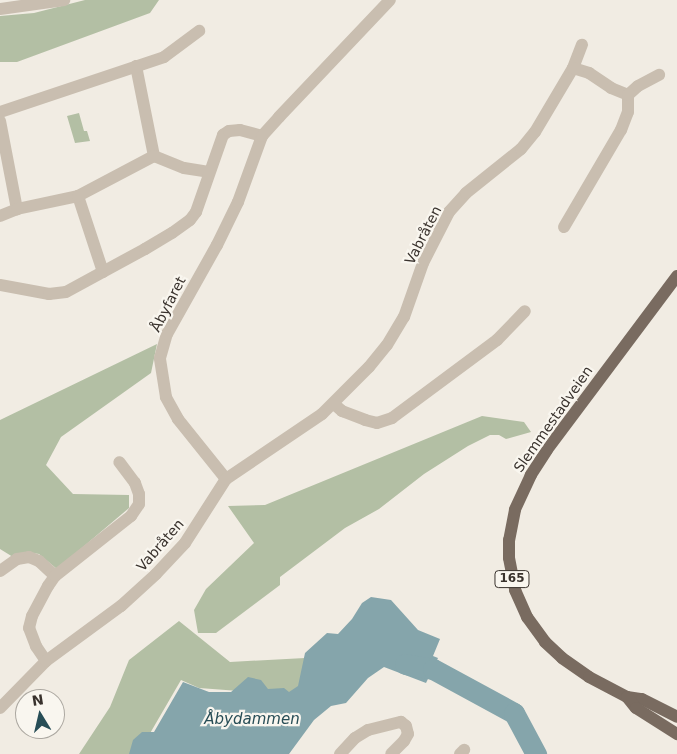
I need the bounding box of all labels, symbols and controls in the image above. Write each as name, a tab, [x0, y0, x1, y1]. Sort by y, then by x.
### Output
street label: Vabråten	[401, 203, 445, 267]
street label: Åbyfaret	[147, 274, 189, 334]
street label: Slemmestadveien	[510, 363, 596, 475]
street label: Vabråten	[133, 516, 187, 574]
road number: 165	[493, 570, 531, 588]
north arrow	[15, 689, 65, 739]
text: N	[31, 691, 45, 709]
water label: Åbydammen	[204, 711, 300, 729]

